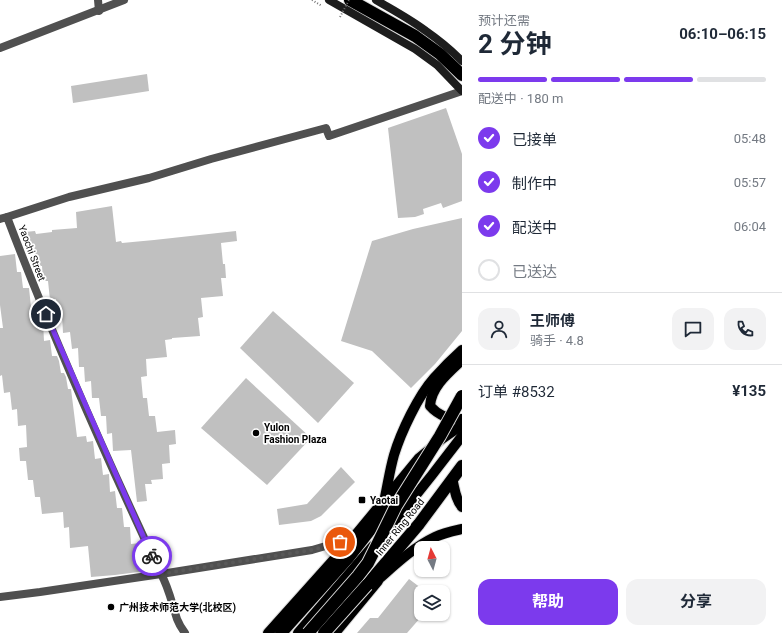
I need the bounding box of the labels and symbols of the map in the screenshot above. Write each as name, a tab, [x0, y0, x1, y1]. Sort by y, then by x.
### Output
street label: Yaochi Street	[16, 224, 48, 282]
pin	[29, 297, 63, 331]
place label: Yulon Fashion Plaza	[264, 422, 327, 445]
marker: Yulon Fashion Plaza	[251, 428, 261, 438]
marker: Yaotai	[357, 495, 367, 505]
place label: Yaotai	[370, 495, 399, 506]
street label: Inner Ring Road	[374, 496, 426, 558]
pin	[323, 525, 357, 559]
courier	[132, 536, 172, 576]
north arrow	[414, 541, 450, 577]
place label: 广州技术师范大学(北校区)	[119, 601, 236, 614]
marker: 广州技术师范大学(北校区)	[106, 602, 116, 612]

